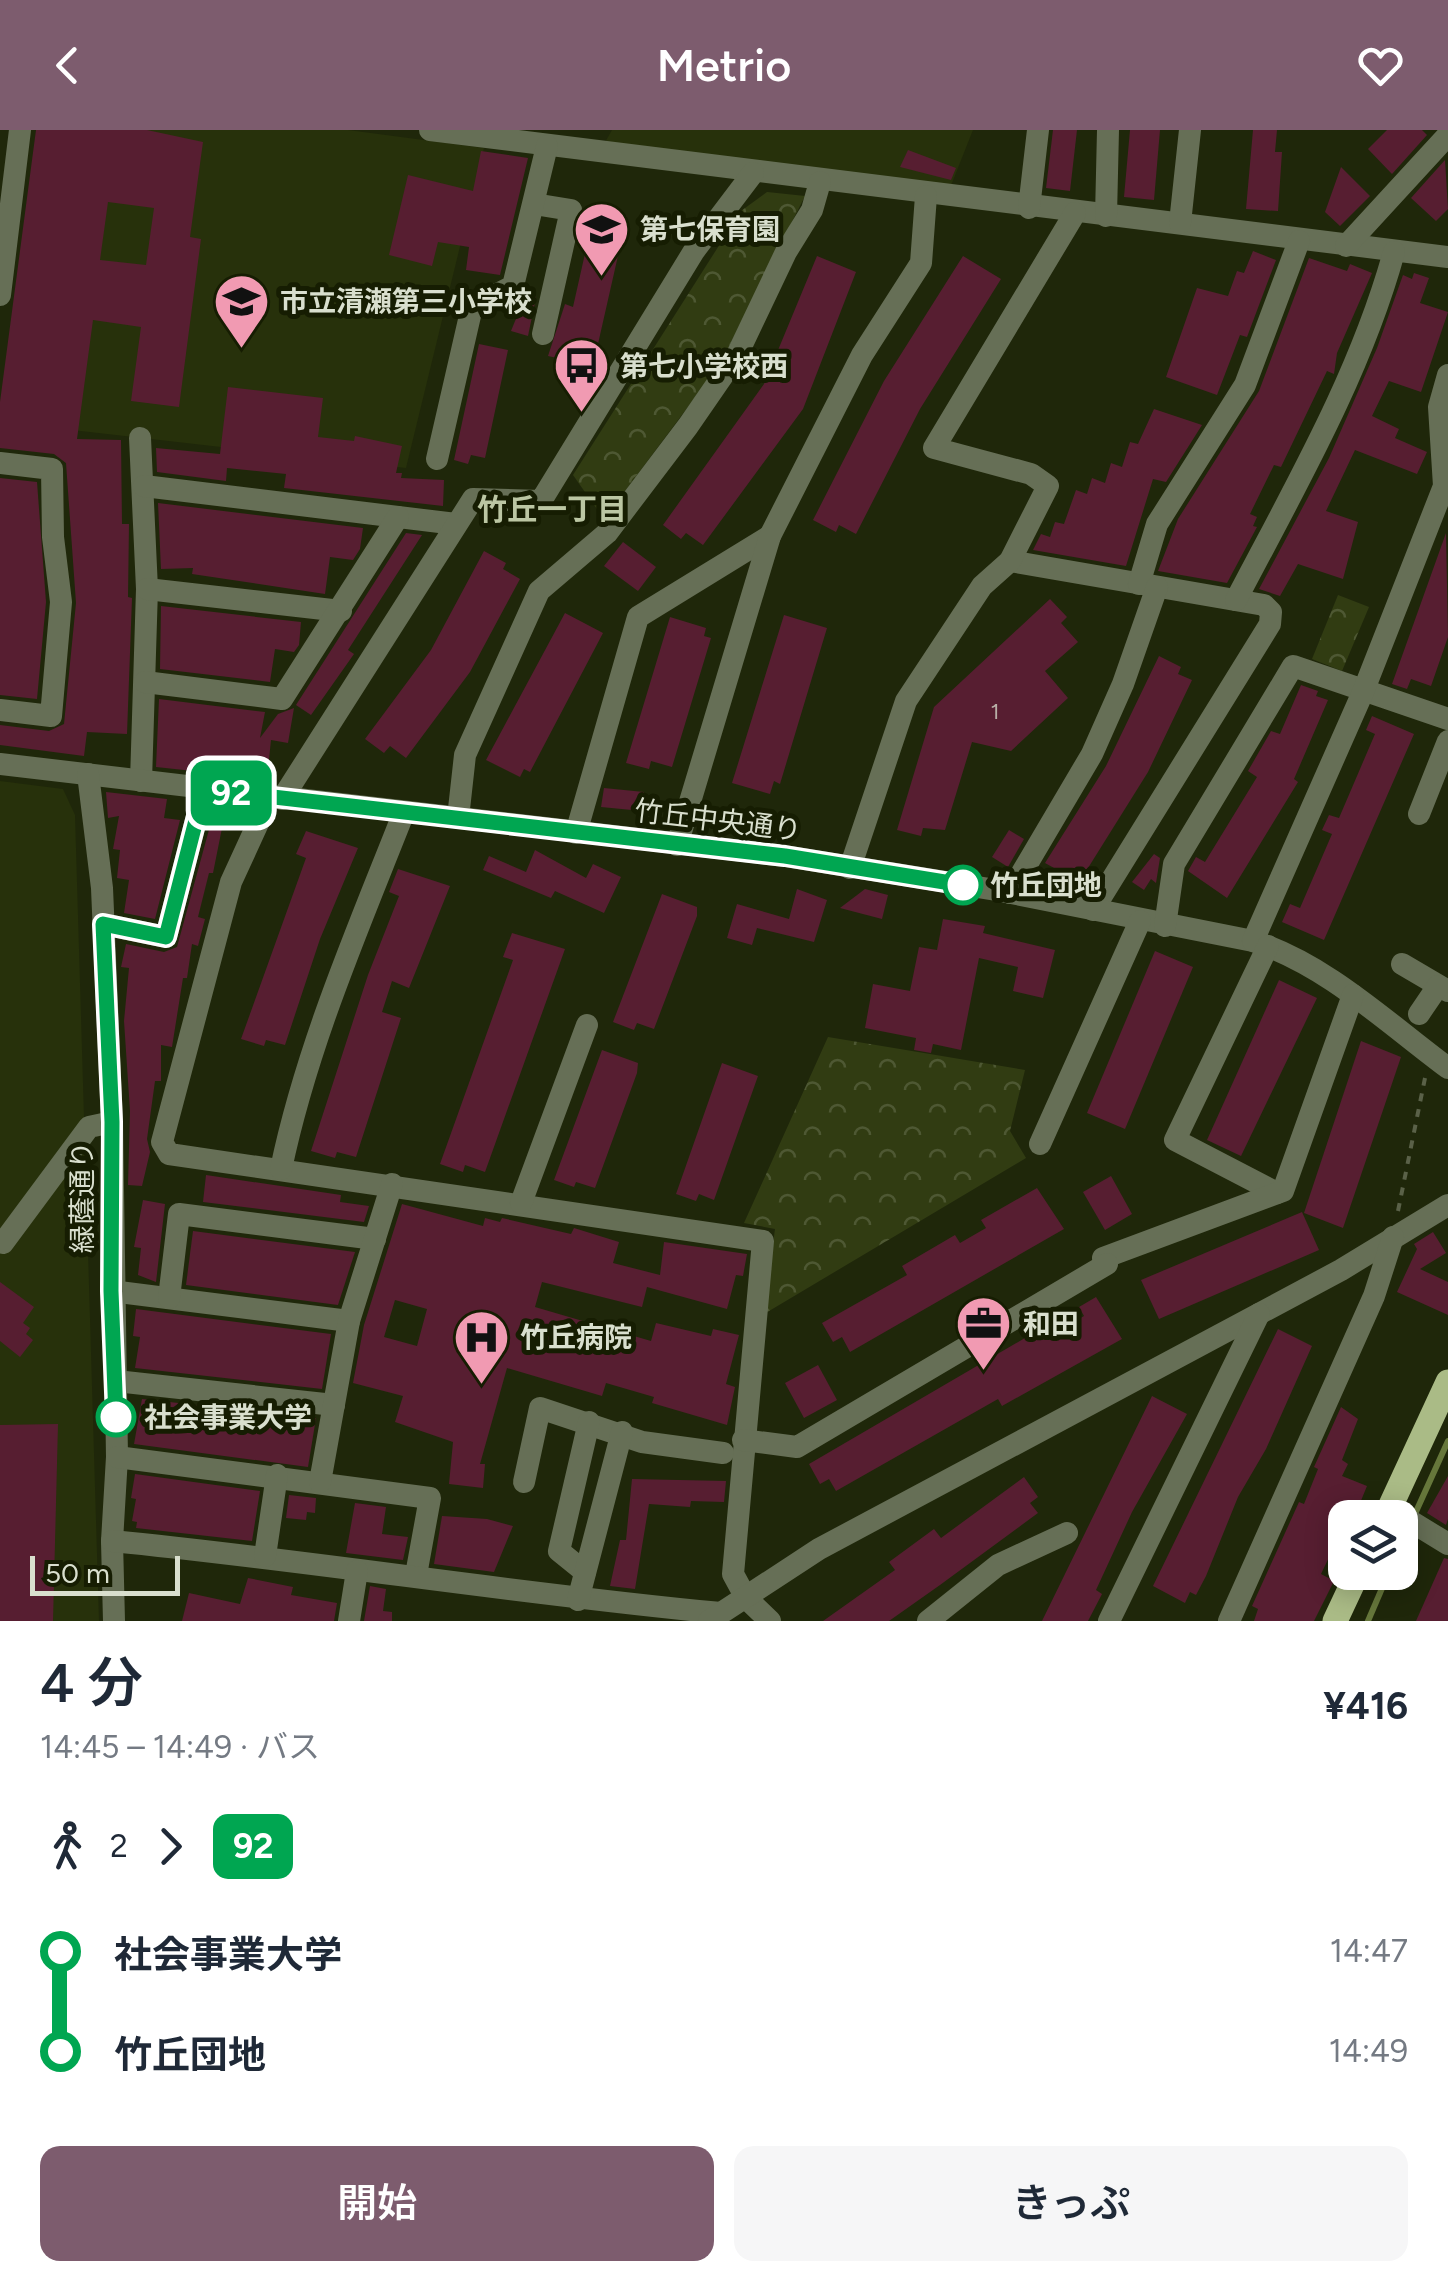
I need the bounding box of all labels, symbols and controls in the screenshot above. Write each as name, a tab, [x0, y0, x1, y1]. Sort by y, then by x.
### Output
icon: back	[40, 38, 95, 93]
text: Metrio	[657, 38, 791, 92]
icon: heart	[1353, 38, 1408, 93]
school or university icon: 第七保育園	[571, 199, 631, 278]
place label: 第七保育園	[640, 212, 780, 246]
school or university icon: 市立清瀬第三小学校	[211, 271, 271, 350]
place label: 市立清瀬第三小学校	[280, 284, 532, 318]
bus stop icon: 第七小学校西	[551, 336, 611, 415]
place label: 第七小学校西	[620, 349, 788, 383]
district label: 竹丘一丁目	[477, 491, 627, 528]
house number: 1	[990, 698, 1000, 725]
line badge: 92	[186, 760, 276, 826]
text: 92	[211, 772, 251, 814]
street label: 竹丘中央通り	[633, 793, 803, 847]
marker: 竹丘団地	[944, 866, 982, 904]
place label: 竹丘団地	[990, 868, 1102, 902]
street label: 緑蔭通り	[65, 1141, 99, 1253]
office icon: 和田	[954, 1294, 1014, 1373]
hospital icon: 竹丘病院	[451, 1307, 511, 1386]
place label: 和田	[1023, 1307, 1079, 1341]
place label: 竹丘病院	[520, 1320, 632, 1354]
marker: 社会事業大学	[97, 1398, 135, 1436]
place label: 社会事業大学	[144, 1400, 312, 1434]
map controls	[1328, 1500, 1418, 1590]
button: layers	[1328, 1500, 1418, 1590]
scale bar	[30, 1551, 180, 1596]
text: 50 m	[45, 1556, 110, 1590]
text: 4 分	[40, 1650, 143, 1716]
text: ¥416	[1323, 1683, 1408, 1729]
text: 14:45 – 14:49 · バス	[40, 1728, 320, 1766]
icon: walk	[40, 1819, 95, 1874]
icon: forward	[143, 1819, 198, 1874]
text: 92	[233, 1825, 273, 1867]
text: 2	[110, 1827, 128, 1865]
text: 社会事業大学	[114, 1932, 342, 1978]
text: 14:47	[1330, 1932, 1408, 1970]
text: 竹丘団地	[114, 2032, 266, 2078]
text: 14:49	[1329, 2032, 1408, 2070]
button: 開始	[40, 2146, 714, 2261]
button: きっぷ	[734, 2146, 1408, 2261]

